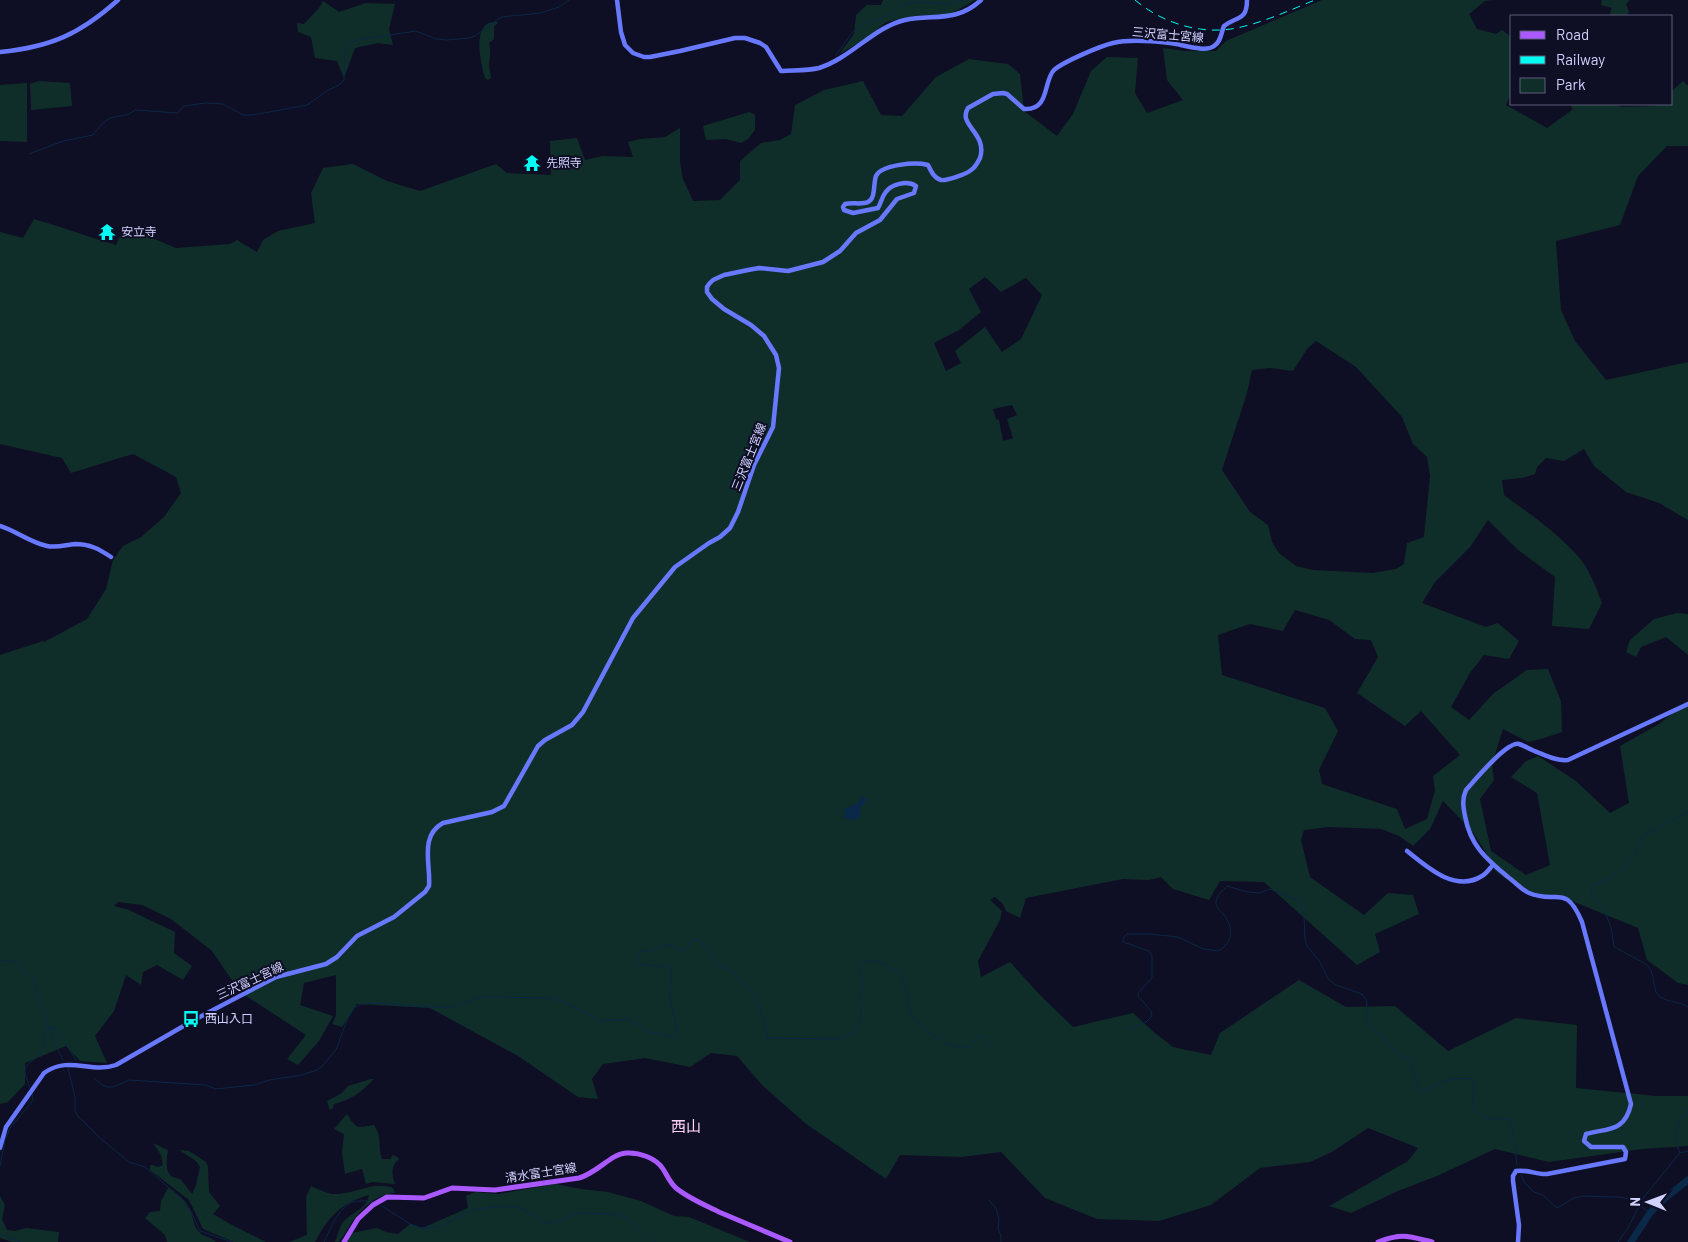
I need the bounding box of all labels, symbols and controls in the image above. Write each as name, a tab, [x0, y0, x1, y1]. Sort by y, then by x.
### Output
legend	[1510, 15, 1673, 105]
street label: 三沢富士宮線	[1132, 24, 1205, 44]
text: Road	[1556, 25, 1589, 43]
text: Railway	[1556, 50, 1605, 68]
text: Park	[1556, 75, 1586, 93]
temple icon: 先照寺	[522, 153, 542, 173]
place label: 先照寺	[546, 155, 582, 169]
temple icon: 安立寺	[97, 222, 117, 242]
place label: 安立寺	[121, 224, 157, 238]
street label: 三沢富士宮線	[728, 421, 768, 493]
street label: 三沢富士宮線	[214, 959, 285, 1002]
bus stop icon: 西山入口	[181, 1009, 201, 1029]
place label: 西山入口	[205, 1011, 253, 1025]
district label: 西山	[671, 1117, 701, 1135]
street label: 清水富士宮線	[504, 1159, 578, 1185]
north arrow	[1623, 1177, 1673, 1227]
text: N	[1626, 1197, 1643, 1207]

